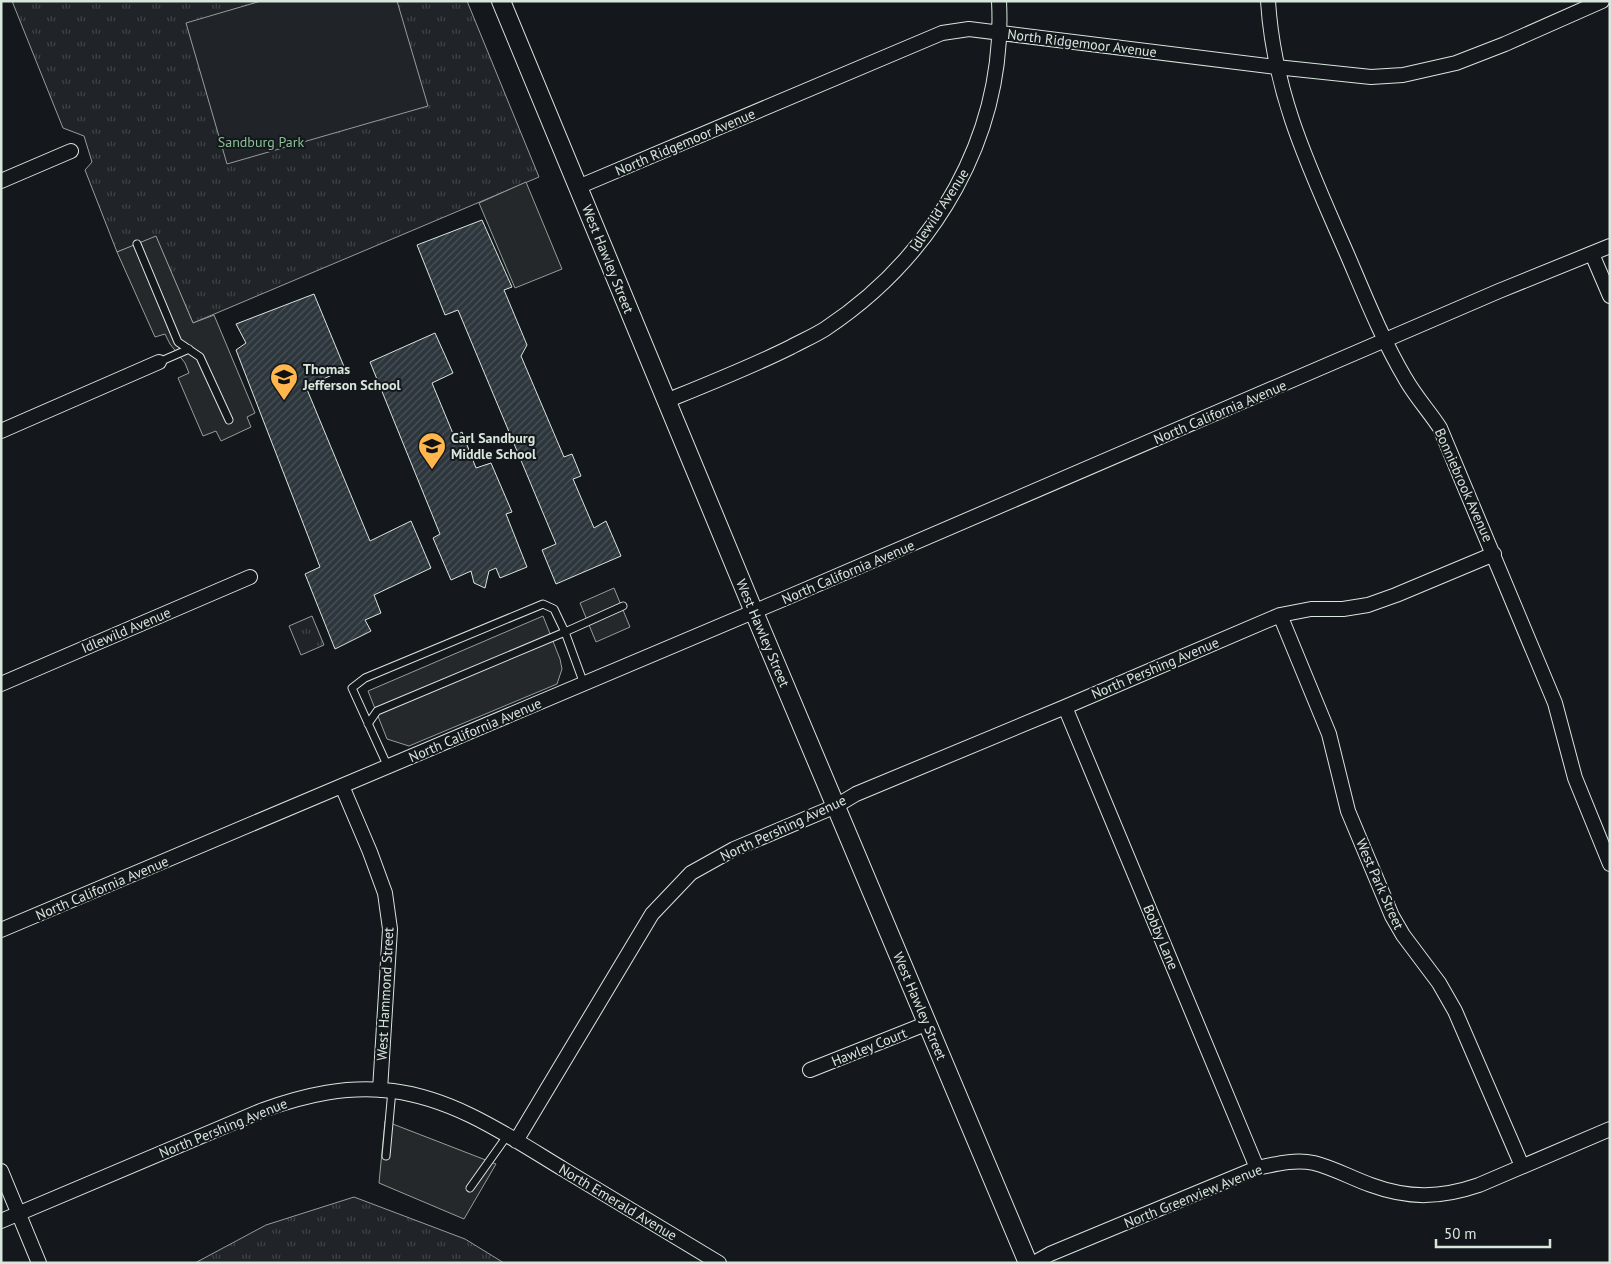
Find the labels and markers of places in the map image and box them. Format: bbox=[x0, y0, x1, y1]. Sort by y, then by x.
place label: Thomas Jefferson School bbox=[302, 360, 401, 394]
school or university icon: Thomas Jefferson School bbox=[269, 362, 299, 401]
place label: Carl Sandburg Middle School bbox=[451, 429, 537, 463]
school or university icon: Carl Sandburg Middle School bbox=[417, 431, 447, 470]

